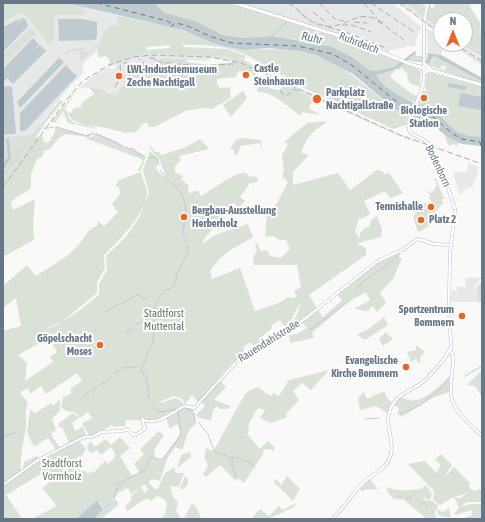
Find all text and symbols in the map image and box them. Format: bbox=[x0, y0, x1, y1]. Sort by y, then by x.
north arrow bbox=[433, 12, 473, 52]
text: N bbox=[450, 15, 456, 27]
water label: Ruhr bbox=[300, 29, 324, 47]
street label: Ruhrdeich bbox=[337, 29, 381, 57]
place label: Castle Steinhausen bbox=[254, 62, 305, 88]
place label: LWL-Industriemuseum Zeche Nachtigall bbox=[127, 63, 217, 89]
marker: Castle Steinhausen bbox=[241, 70, 251, 80]
marker: LWL-Industriemuseum Zeche Nachtigall bbox=[114, 71, 124, 81]
place label: Parkplatz Nachtigallstraße bbox=[326, 86, 394, 112]
marker: Parkplatz Nachtigallstraße bbox=[311, 93, 323, 105]
marker: Biologische Station bbox=[419, 93, 429, 103]
place label: Biologische Station bbox=[401, 104, 447, 130]
street label: Bodenborn bbox=[423, 143, 453, 189]
place label: Tennishalle bbox=[376, 200, 423, 214]
marker: Tennishalle bbox=[426, 202, 436, 212]
place label: Bergbau-Ausstellung Herberholz bbox=[192, 204, 276, 230]
marker: Bergbau-Ausstellung Herberholz bbox=[179, 212, 189, 222]
place label: Platz 2 bbox=[429, 213, 456, 227]
marker: Platz 2 bbox=[416, 215, 426, 225]
place label: Sportzentrum Bommern bbox=[399, 303, 454, 329]
park label: Stadtforst Muttental bbox=[144, 307, 184, 333]
marker: Sportzentrum Bommern bbox=[457, 311, 467, 321]
street label: Rauendahlstraße bbox=[236, 317, 302, 365]
place label: Göpelschacht Moses bbox=[37, 332, 92, 358]
marker: Göpelschacht Moses bbox=[95, 340, 105, 350]
place label: Evangelische Kirche Bommern bbox=[331, 354, 398, 380]
marker: Evangelische Kirche Bommern bbox=[401, 362, 411, 372]
park label: Stadtforst Vormholz bbox=[42, 457, 82, 483]

